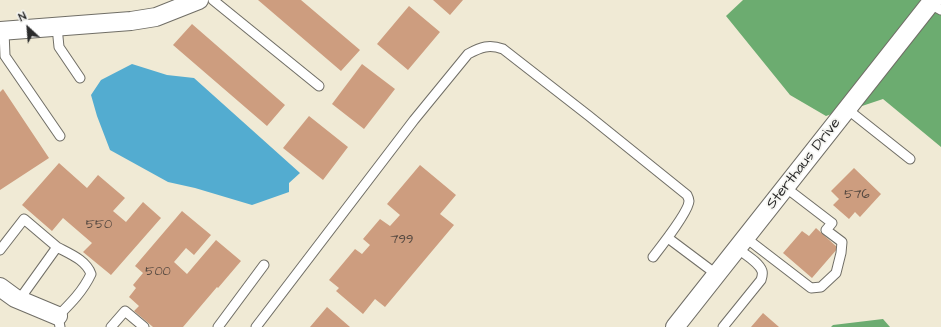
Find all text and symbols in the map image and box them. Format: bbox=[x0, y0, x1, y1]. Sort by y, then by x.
north arrow bbox=[8, 8, 48, 48]
text: N bbox=[16, 9, 29, 25]
street label: Sterthaus Drive bbox=[763, 115, 845, 213]
house number: 576 bbox=[844, 187, 870, 203]
house number: 550 bbox=[86, 217, 112, 233]
house number: 799 bbox=[391, 232, 413, 248]
house number: 500 bbox=[145, 264, 171, 280]

